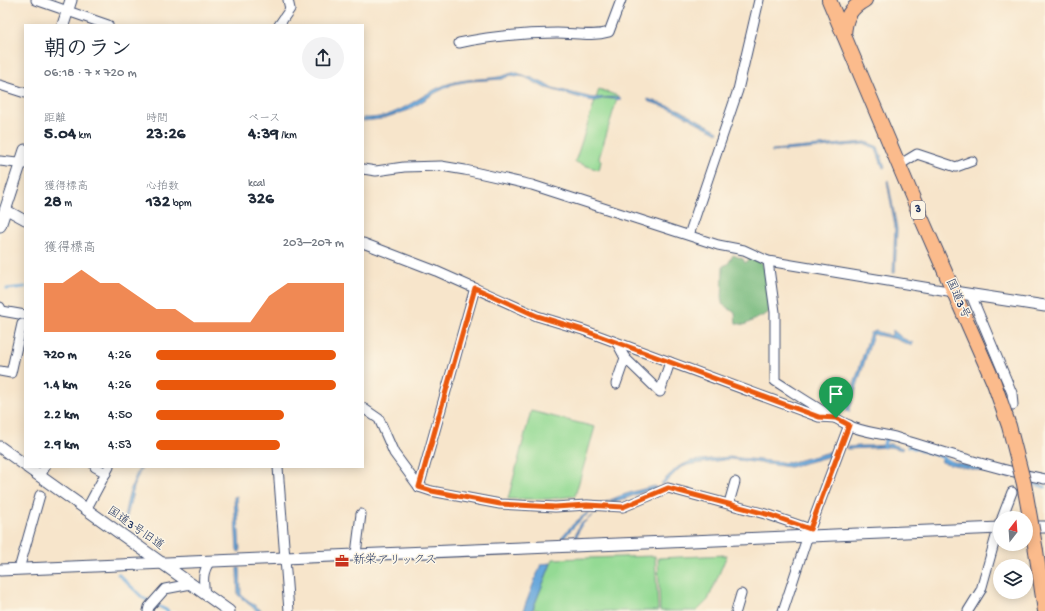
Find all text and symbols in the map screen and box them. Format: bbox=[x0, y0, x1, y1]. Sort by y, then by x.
button: share bbox=[302, 37, 344, 79]
text: 朝のラン bbox=[44, 38, 132, 64]
text: 06:18 · 7 × 720 m bbox=[44, 66, 137, 81]
text: 距離 bbox=[44, 113, 66, 125]
text: 時間 bbox=[146, 113, 168, 125]
text: ペース bbox=[248, 113, 280, 125]
text: 5.04 bbox=[44, 125, 76, 145]
text: 23:26 bbox=[146, 125, 185, 145]
text: 4:39 bbox=[248, 125, 279, 145]
text: km bbox=[76, 130, 91, 142]
text: /km bbox=[279, 130, 297, 142]
text: kcal bbox=[248, 178, 265, 190]
text: 獲得標高 bbox=[44, 181, 88, 193]
text: 心拍数 bbox=[146, 181, 179, 193]
text: 326 bbox=[248, 190, 274, 210]
text: 28 bbox=[44, 193, 62, 213]
text: 132 bbox=[146, 193, 170, 213]
text: m bbox=[62, 198, 72, 210]
text: bpm bbox=[170, 198, 192, 210]
road number: 3 bbox=[911, 201, 925, 219]
text: 203–207 m bbox=[283, 236, 344, 251]
text: 獲得標高 bbox=[44, 241, 96, 256]
street label: 国道3号 bbox=[942, 276, 973, 321]
text: 720 m bbox=[44, 348, 77, 363]
text: 4:26 bbox=[108, 348, 131, 363]
pin bbox=[819, 377, 853, 418]
text: 1.4 km bbox=[44, 378, 78, 393]
text: 4:26 bbox=[108, 378, 131, 393]
icon: arrive bbox=[825, 383, 847, 405]
text: 2.2 km bbox=[44, 408, 79, 423]
text: 4:50 bbox=[108, 408, 132, 423]
text: 2.9 km bbox=[44, 438, 79, 453]
text: 4:53 bbox=[108, 438, 132, 453]
street label: 国道3号旧道 bbox=[104, 503, 167, 554]
north arrow bbox=[993, 511, 1033, 551]
map controls bbox=[993, 511, 1033, 599]
office icon: 新栄アリックス bbox=[334, 553, 350, 569]
place label: 新栄アリックス bbox=[353, 553, 437, 568]
button: layers bbox=[993, 559, 1033, 599]

